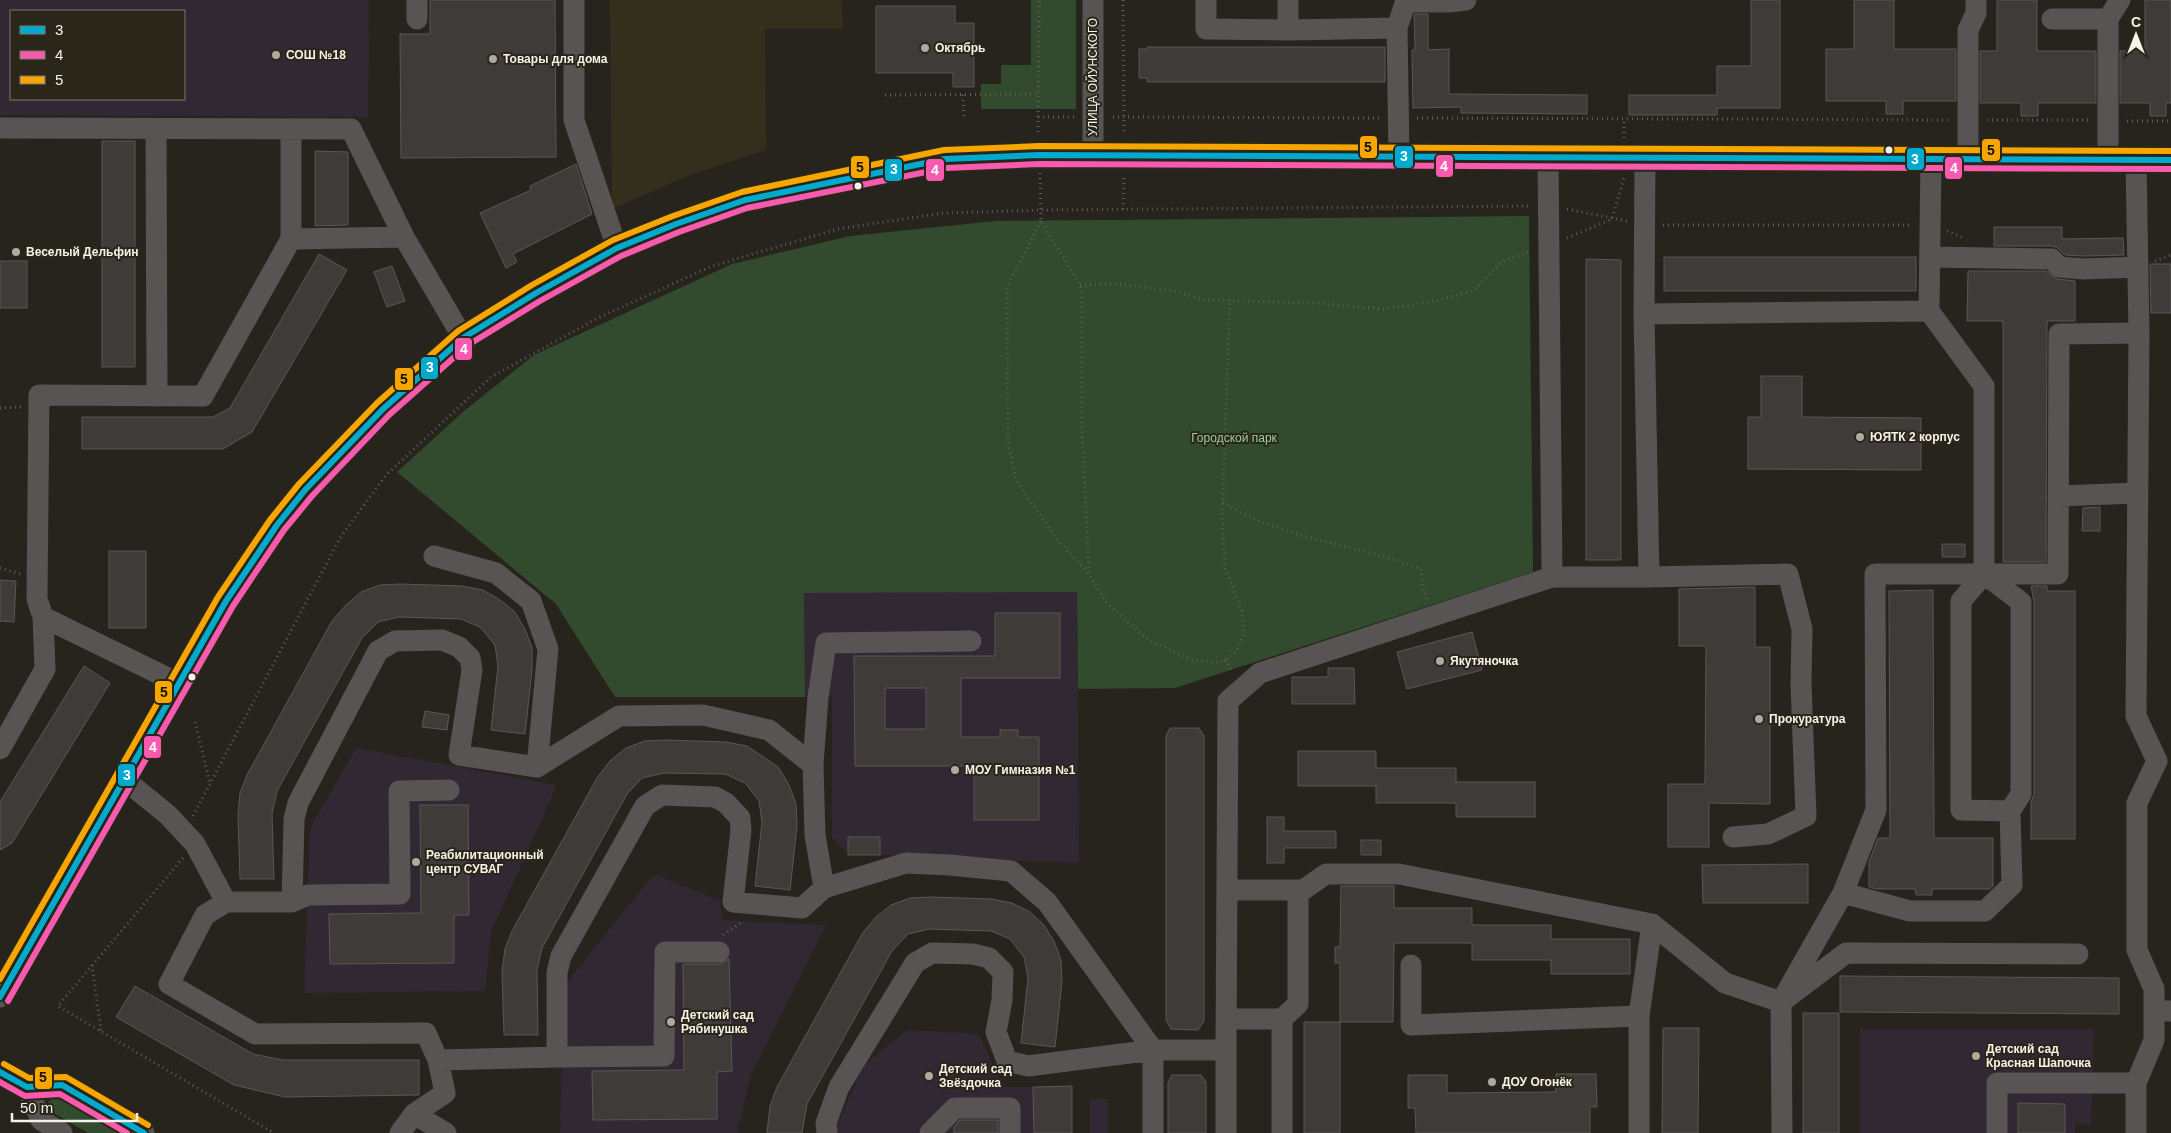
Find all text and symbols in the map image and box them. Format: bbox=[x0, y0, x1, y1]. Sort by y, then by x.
legend bbox=[10, 10, 185, 100]
north arrow bbox=[2111, 10, 2161, 60]
text: С bbox=[2131, 14, 2141, 30]
street label: УЛИЦА ОЙУНСКОГО bbox=[1085, 18, 1100, 136]
text: 3 bbox=[55, 21, 63, 38]
place label: Октябрь bbox=[935, 41, 985, 55]
marker: Октябрь bbox=[919, 42, 931, 54]
text: 4 bbox=[55, 46, 63, 63]
place label: СОШ №18 bbox=[286, 48, 346, 62]
marker: СОШ №18 bbox=[270, 49, 282, 61]
place label: Товары для дома bbox=[503, 52, 608, 66]
marker: Товары для дома bbox=[487, 53, 499, 65]
text: 5 bbox=[55, 71, 63, 88]
line badge: 5 bbox=[1359, 135, 1378, 159]
line badge: 5 bbox=[1981, 138, 2001, 162]
text: 5 bbox=[1364, 139, 1372, 155]
text: 5 bbox=[1987, 142, 1995, 158]
line badge: 3 bbox=[1394, 145, 1414, 169]
unlabelled marker bbox=[1884, 145, 1894, 155]
line badge: 3 bbox=[1906, 147, 1925, 171]
text: 3 bbox=[1400, 148, 1408, 164]
text: 3 bbox=[1911, 151, 1919, 167]
line badge: 4 bbox=[1435, 154, 1454, 178]
line badge: 5 bbox=[850, 155, 870, 179]
line badge: 4 bbox=[1944, 156, 1963, 180]
line badge: 3 bbox=[884, 158, 903, 182]
line badge: 4 bbox=[925, 158, 945, 182]
text: 4 bbox=[1440, 158, 1448, 174]
text: 5 bbox=[856, 159, 864, 175]
text: 4 bbox=[1950, 160, 1958, 176]
text: 3 bbox=[890, 161, 898, 177]
text: 4 bbox=[931, 162, 939, 178]
unlabelled marker bbox=[853, 181, 863, 191]
place label: Веселый Дельфин bbox=[26, 245, 139, 259]
marker: Веселый Дельфин bbox=[10, 246, 22, 258]
line badge: 4 bbox=[454, 337, 473, 361]
text: 4 bbox=[460, 341, 468, 357]
line badge: 3 bbox=[420, 356, 439, 380]
text: 3 bbox=[426, 359, 434, 375]
line badge: 5 bbox=[394, 367, 414, 391]
text: 5 bbox=[400, 371, 408, 387]
place label: ЮЯТК 2 корпус bbox=[1870, 430, 1960, 444]
park label: Городской парк bbox=[1191, 431, 1278, 445]
marker: ЮЯТК 2 корпус bbox=[1854, 431, 1866, 443]
place label: Якутяночка bbox=[1450, 654, 1519, 668]
marker: Якутяночка bbox=[1434, 655, 1446, 667]
unlabelled marker bbox=[187, 672, 197, 682]
line badge: 5 bbox=[154, 680, 173, 704]
text: 5 bbox=[160, 684, 168, 700]
place label: Прокуратура bbox=[1769, 712, 1846, 726]
marker: Прокуратура bbox=[1753, 713, 1765, 725]
line badge: 4 bbox=[143, 735, 162, 759]
text: 4 bbox=[149, 739, 157, 755]
line badge: 3 bbox=[117, 763, 136, 787]
place label: МОУ Гимназия №1 bbox=[965, 763, 1076, 777]
marker: МОУ Гимназия №1 bbox=[949, 764, 961, 776]
text: 3 bbox=[123, 767, 131, 783]
place label: Реабилитационный центр СУВАГ bbox=[426, 848, 544, 876]
marker: Реабилитационный центр СУВАГ bbox=[410, 856, 422, 868]
place label: Детский сад Рябинушка bbox=[681, 1008, 754, 1036]
marker: Детский сад Рябинушка bbox=[665, 1016, 677, 1028]
place label: Детский сад Красная Шапочка bbox=[1986, 1042, 2091, 1070]
marker: Детский сад Красная Шапочка bbox=[1970, 1050, 1982, 1062]
place label: Детский сад Звёздочка bbox=[939, 1062, 1012, 1090]
line badge: 5 bbox=[34, 1066, 53, 1090]
text: 5 bbox=[39, 1069, 47, 1085]
marker: Детский сад Звёздочка bbox=[923, 1070, 935, 1082]
place label: ДОУ Огонёк bbox=[1502, 1075, 1573, 1089]
marker: ДОУ Огонёк bbox=[1486, 1076, 1498, 1088]
scale bar bbox=[12, 1090, 138, 1122]
text: 50 m bbox=[20, 1099, 53, 1116]

